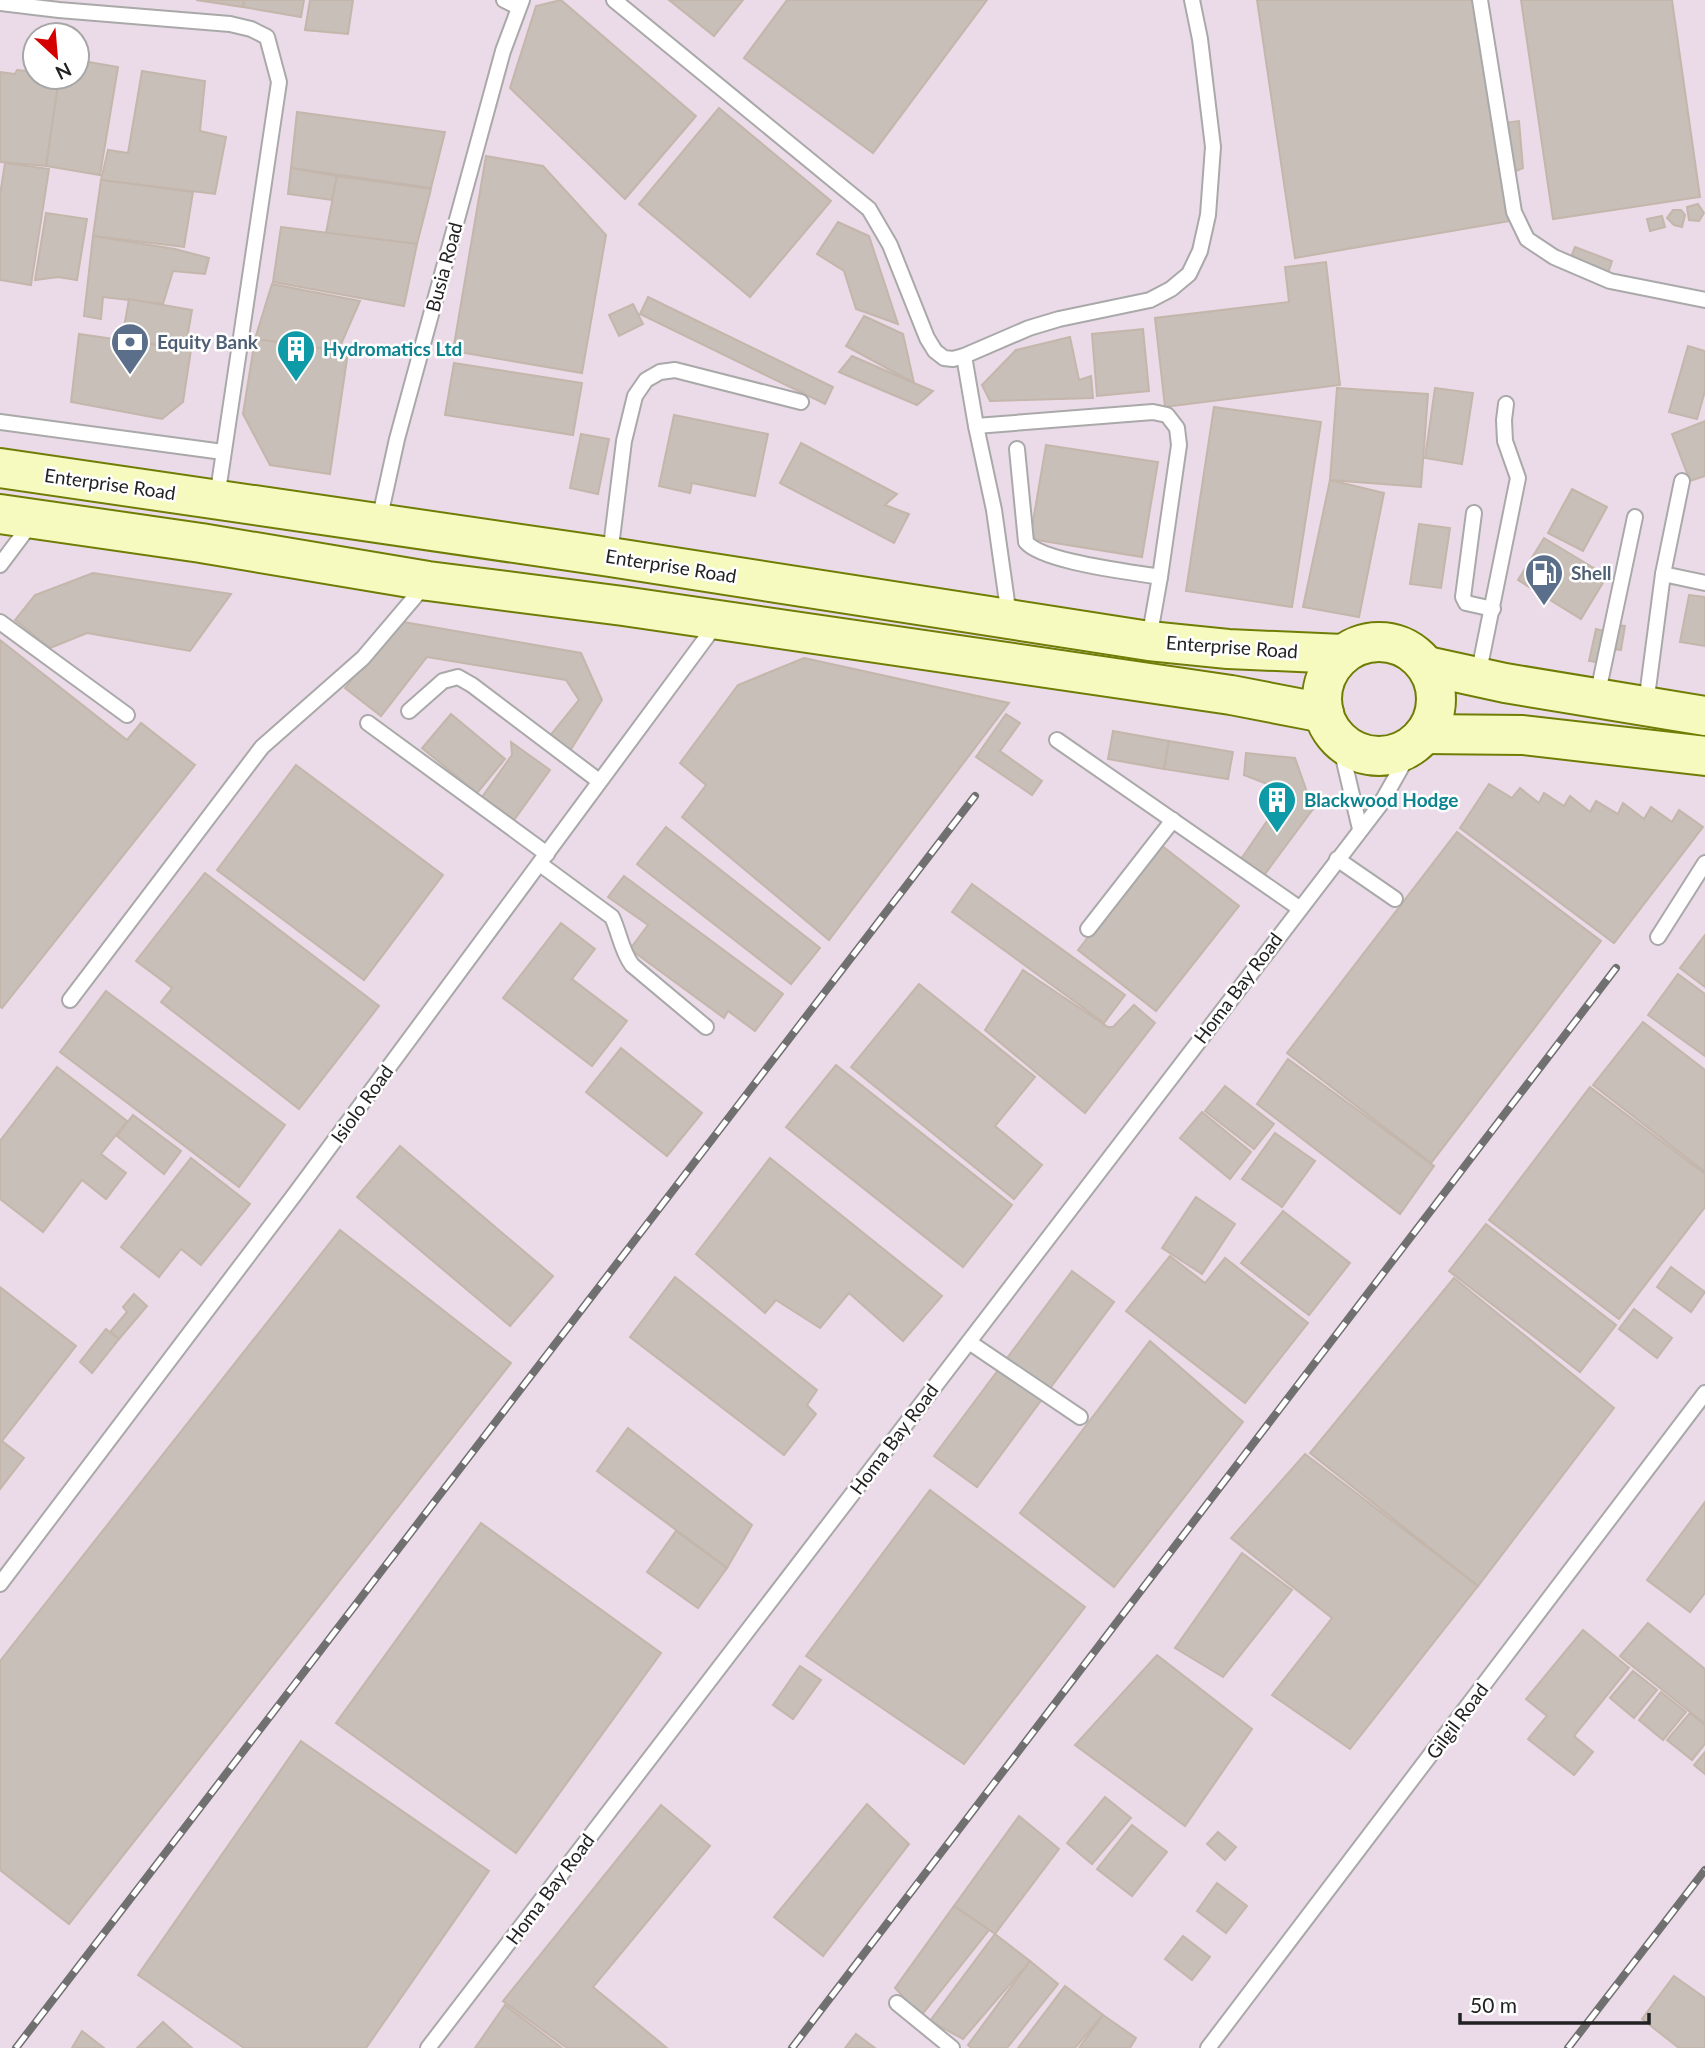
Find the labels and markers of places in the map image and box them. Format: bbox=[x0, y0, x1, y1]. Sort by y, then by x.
bank icon: Equity Bank bbox=[109, 321, 151, 376]
building icon: Hydromatics Ltd bbox=[275, 328, 317, 383]
place label: Equity Bank bbox=[157, 330, 259, 353]
place label: Hydromatics Ltd bbox=[323, 337, 462, 360]
fuel station icon: Shell bbox=[1523, 552, 1565, 607]
place label: Shell bbox=[1571, 561, 1612, 584]
building icon: Blackwood Hodge bbox=[1256, 779, 1298, 834]
place label: Blackwood Hodge bbox=[1304, 788, 1458, 811]

